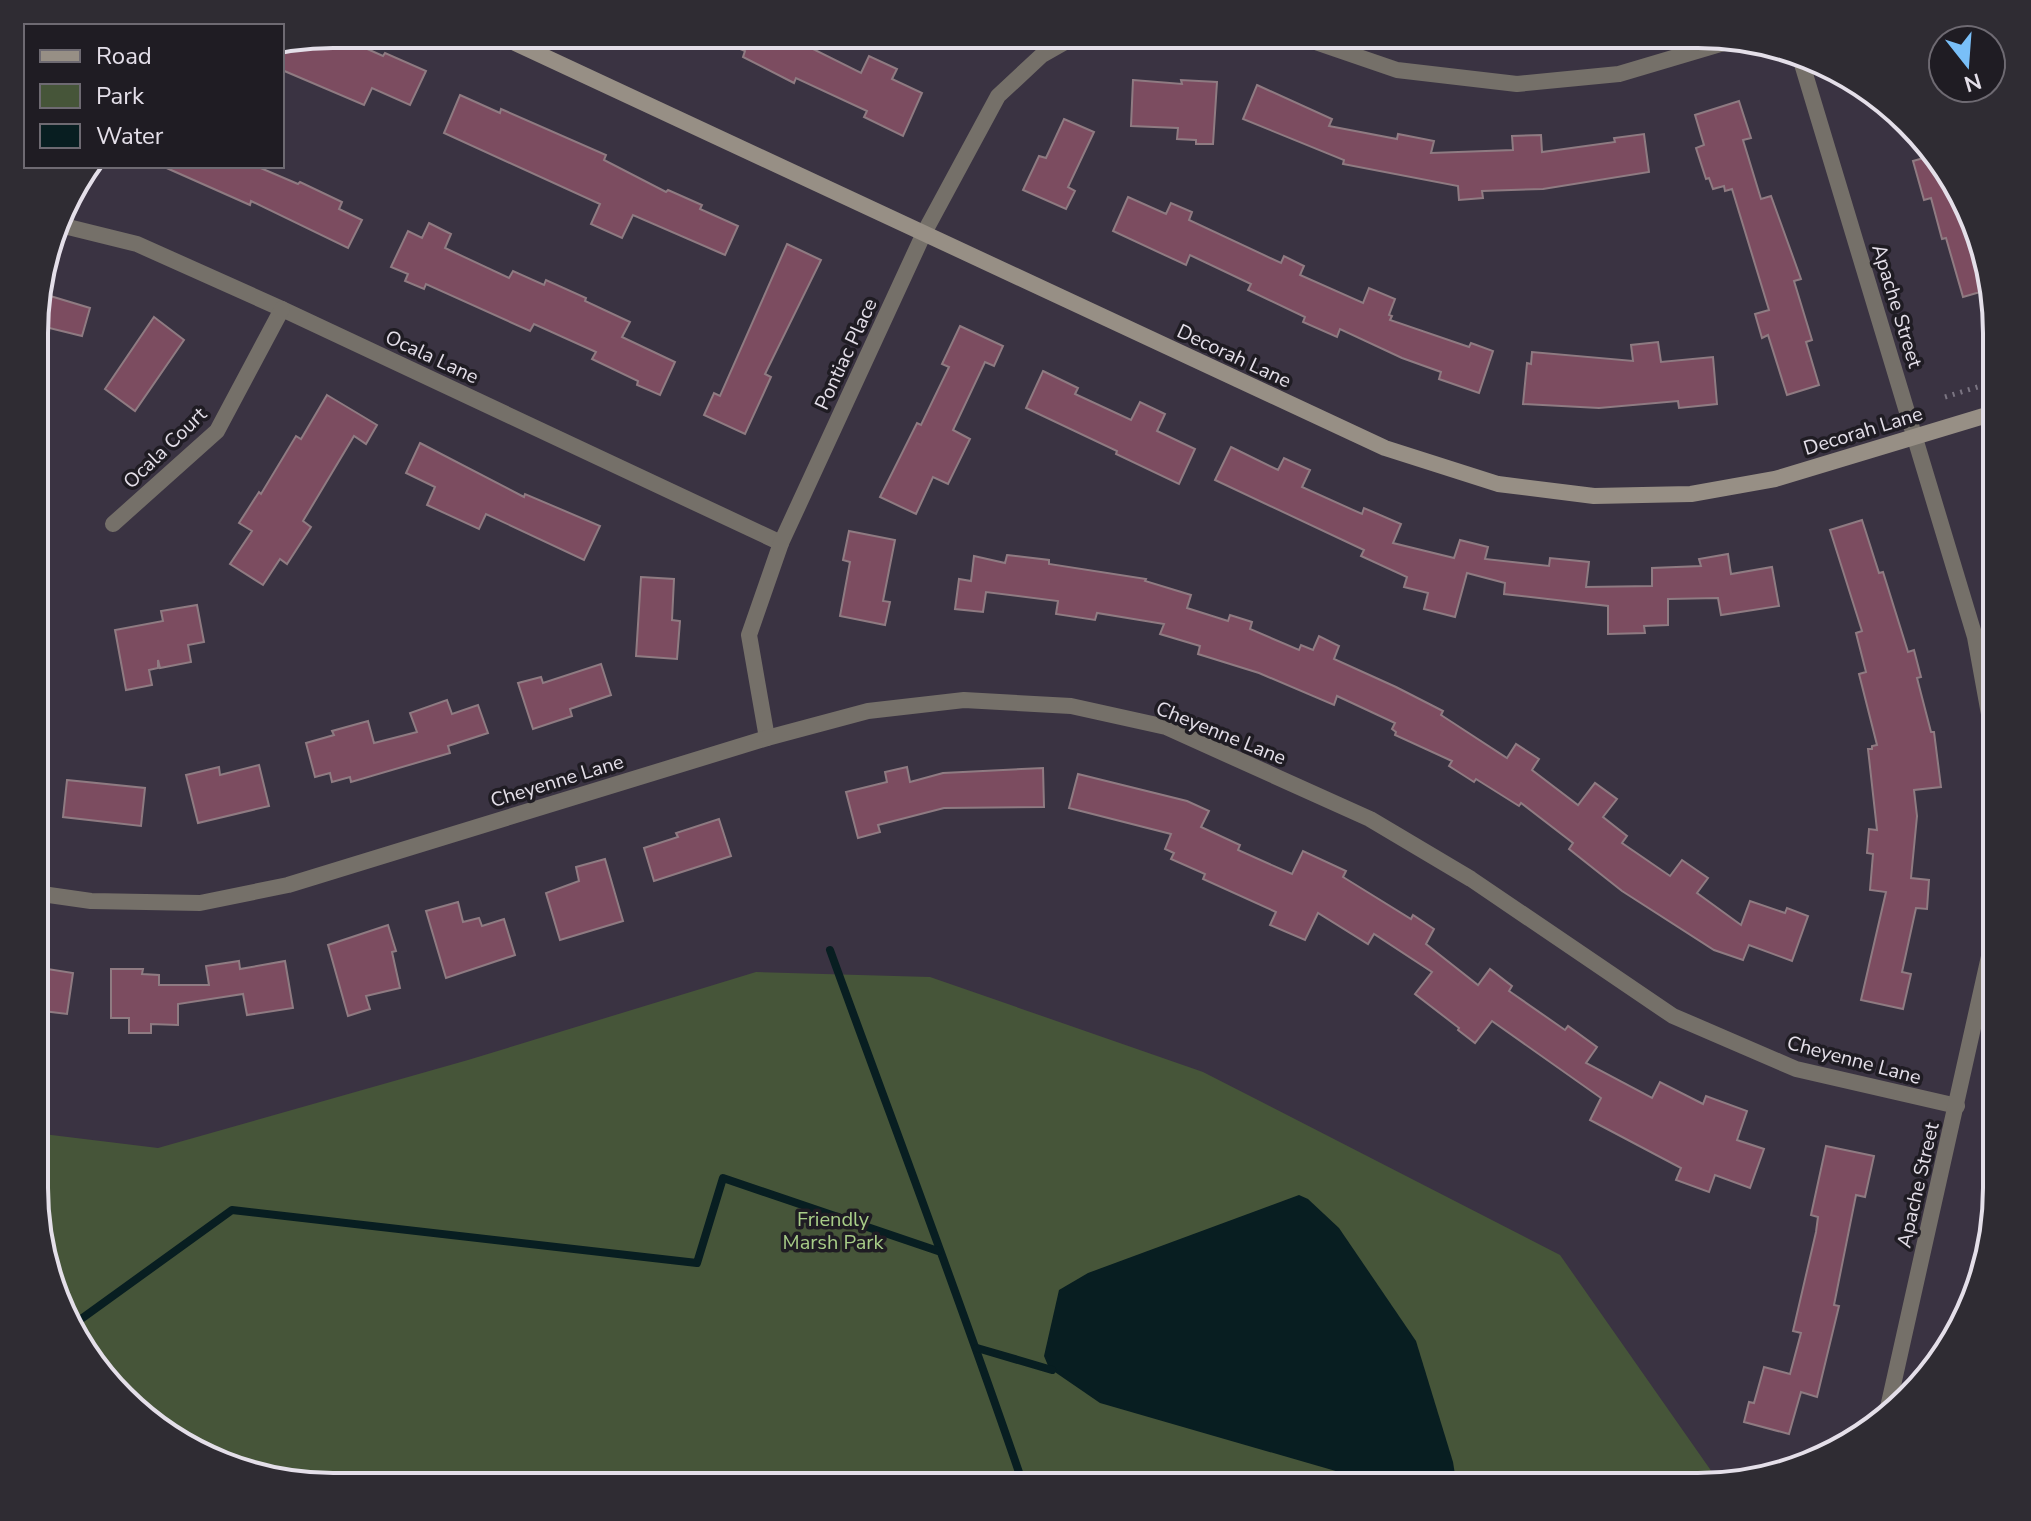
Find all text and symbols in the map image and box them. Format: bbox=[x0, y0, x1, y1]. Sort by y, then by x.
legend bbox=[24, 24, 284, 168]
north arrow bbox=[1927, 24, 2007, 104]
text: Road bbox=[96, 40, 152, 72]
text: N bbox=[1960, 65, 1985, 99]
text: Park bbox=[96, 80, 145, 112]
text: Water bbox=[96, 120, 164, 152]
street label: Apache Street bbox=[1865, 241, 1929, 372]
street label: Pontiac Place bbox=[808, 294, 884, 414]
street label: Decorah Lane bbox=[1172, 318, 1296, 394]
street label: Ocala Lane bbox=[381, 324, 483, 390]
street label: Decorah Lane bbox=[1800, 400, 1926, 462]
street label: Ocala Court bbox=[117, 401, 213, 495]
street label: Cheyenne Lane bbox=[1152, 695, 1290, 771]
street label: Cheyenne Lane bbox=[487, 748, 627, 814]
street label: Cheyenne Lane bbox=[1784, 1029, 1924, 1091]
street label: Apache Street bbox=[1890, 1119, 1946, 1250]
park label: Friendly Marsh Park bbox=[783, 1206, 884, 1256]

